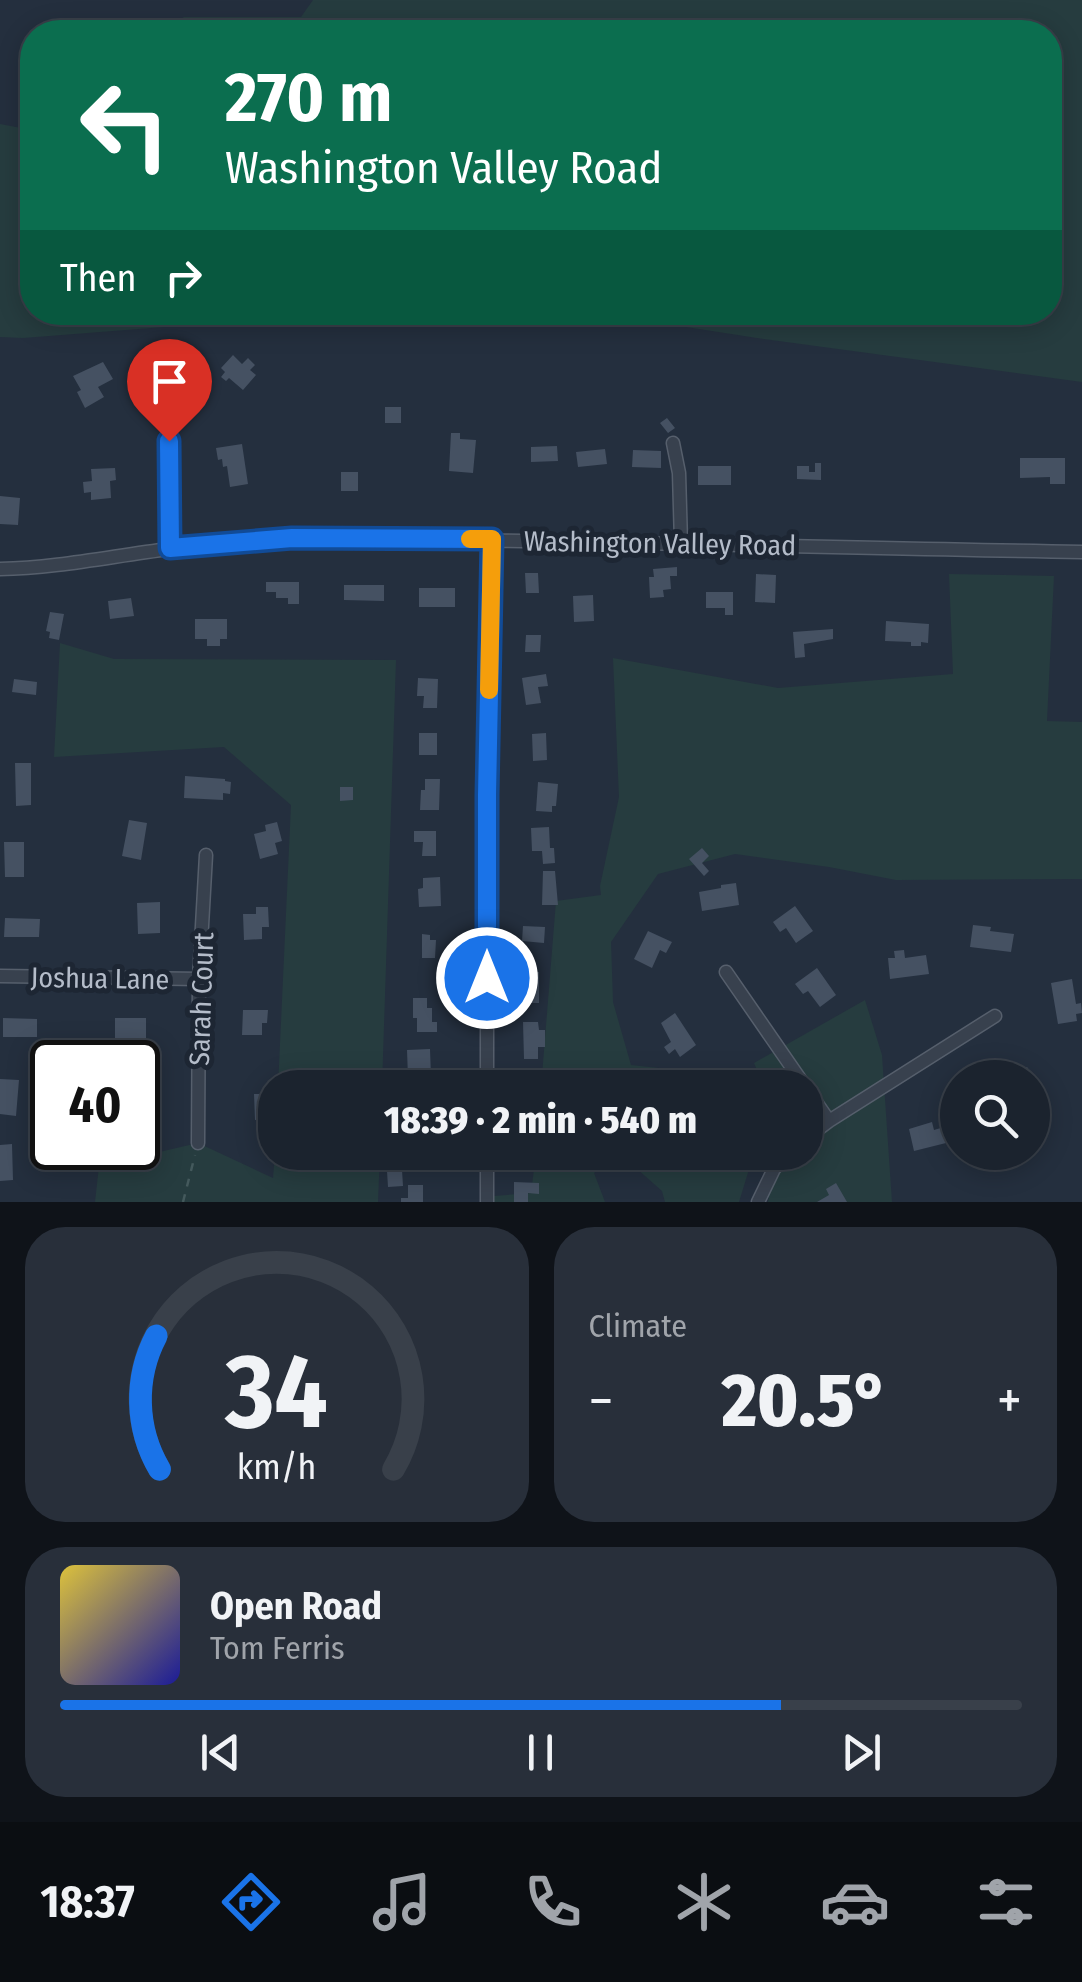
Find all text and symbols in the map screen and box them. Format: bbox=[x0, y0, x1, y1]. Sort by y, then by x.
text: 270 m bbox=[225, 56, 392, 140]
icon: left bbox=[60, 60, 190, 190]
text: Washington Valley Road bbox=[225, 141, 662, 195]
icon: right bbox=[156, 250, 211, 305]
text: Then bbox=[60, 255, 136, 301]
pin bbox=[127, 339, 212, 442]
icon: arrive bbox=[142, 354, 197, 409]
street label: Washington Valley Road bbox=[524, 525, 796, 562]
position arrow bbox=[435, 926, 539, 1030]
street label: Sarah Court bbox=[183, 931, 220, 1066]
street label: Joshua Lane bbox=[30, 961, 170, 996]
speed limit sign: 40 bbox=[30, 1040, 160, 1170]
map controls bbox=[940, 1060, 1050, 1170]
button: search bbox=[940, 1060, 1050, 1170]
text: 18:39 · 2 min · 540 m bbox=[384, 1097, 697, 1143]
text: Climate bbox=[589, 1307, 687, 1345]
text: 34 bbox=[225, 1330, 328, 1455]
text: 20.5° bbox=[722, 1356, 889, 1446]
text: − bbox=[589, 1368, 613, 1434]
text: + bbox=[997, 1368, 1022, 1434]
text: km/h bbox=[237, 1446, 317, 1488]
text: Open Road bbox=[210, 1583, 382, 1629]
text: Tom Ferris bbox=[210, 1629, 345, 1667]
icon: previous bbox=[193, 1725, 248, 1780]
icon: pause bbox=[513, 1725, 568, 1780]
icon: next bbox=[834, 1725, 889, 1780]
icon: directions bbox=[216, 1867, 286, 1937]
icon: music bbox=[367, 1867, 437, 1937]
icon: phone bbox=[518, 1867, 588, 1937]
icon: climate bbox=[669, 1867, 739, 1937]
icon: car bbox=[820, 1867, 890, 1937]
icon: filters bbox=[971, 1867, 1041, 1937]
text: 18:37 bbox=[41, 1875, 135, 1929]

